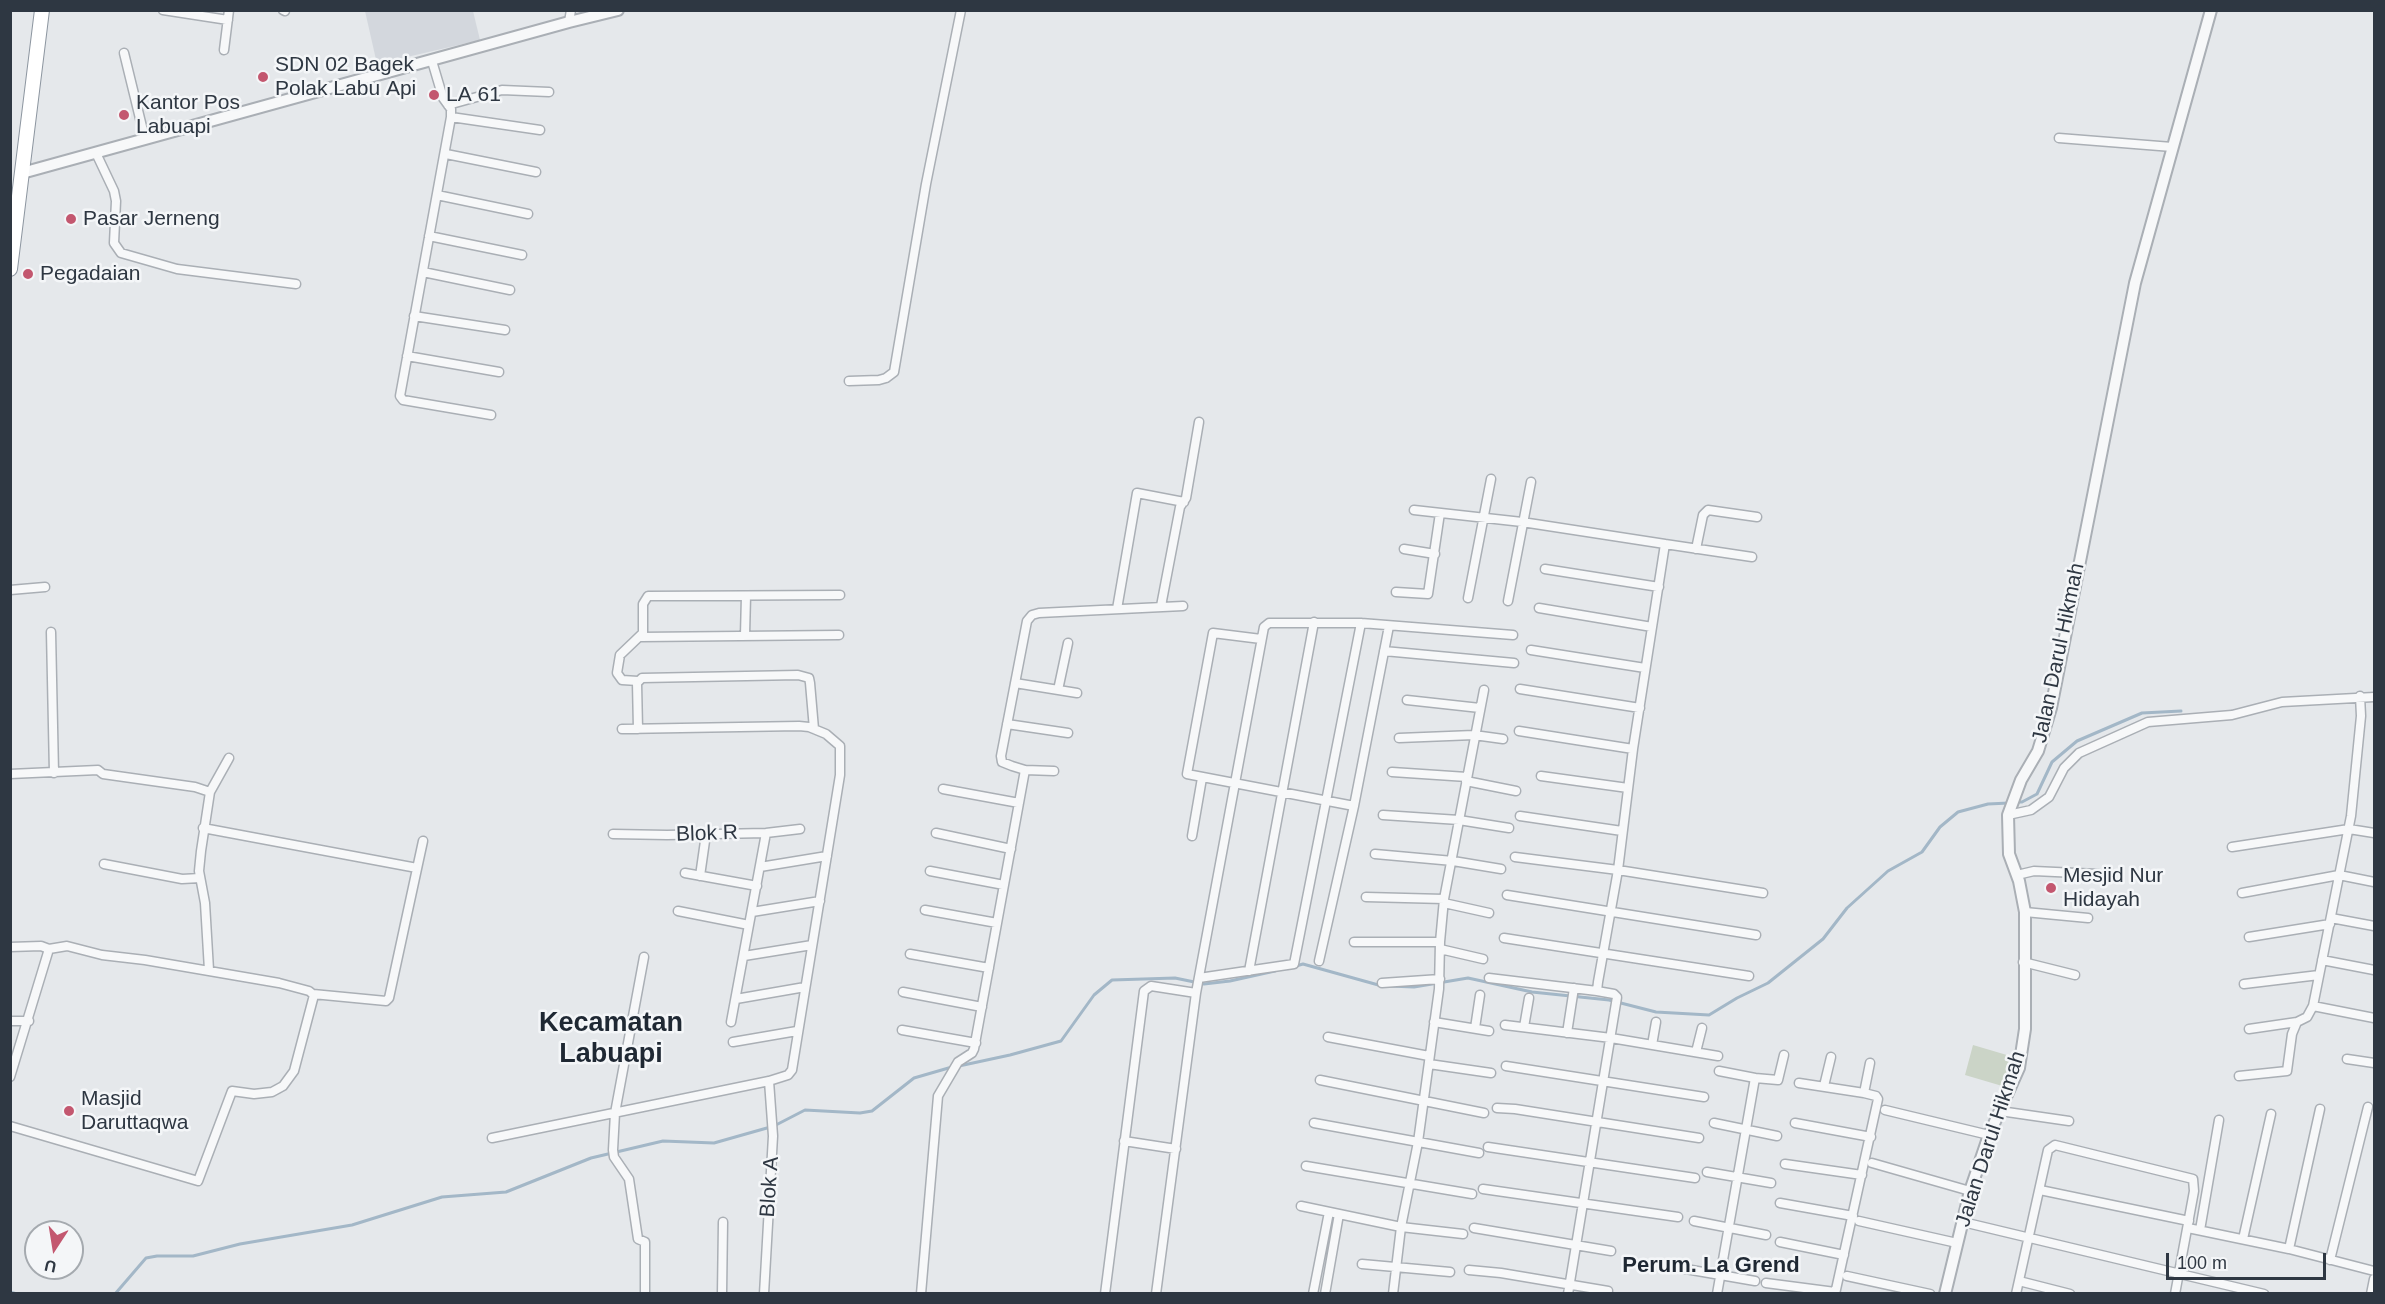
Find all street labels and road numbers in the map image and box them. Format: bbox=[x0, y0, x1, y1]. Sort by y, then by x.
street label: Jalan Darul Hikmah bbox=[2028, 561, 2090, 745]
street label: Blok R bbox=[676, 820, 738, 848]
street label: Jalan Darul Hikmah bbox=[1951, 1048, 2031, 1230]
street label: Blok A bbox=[755, 1156, 785, 1218]

